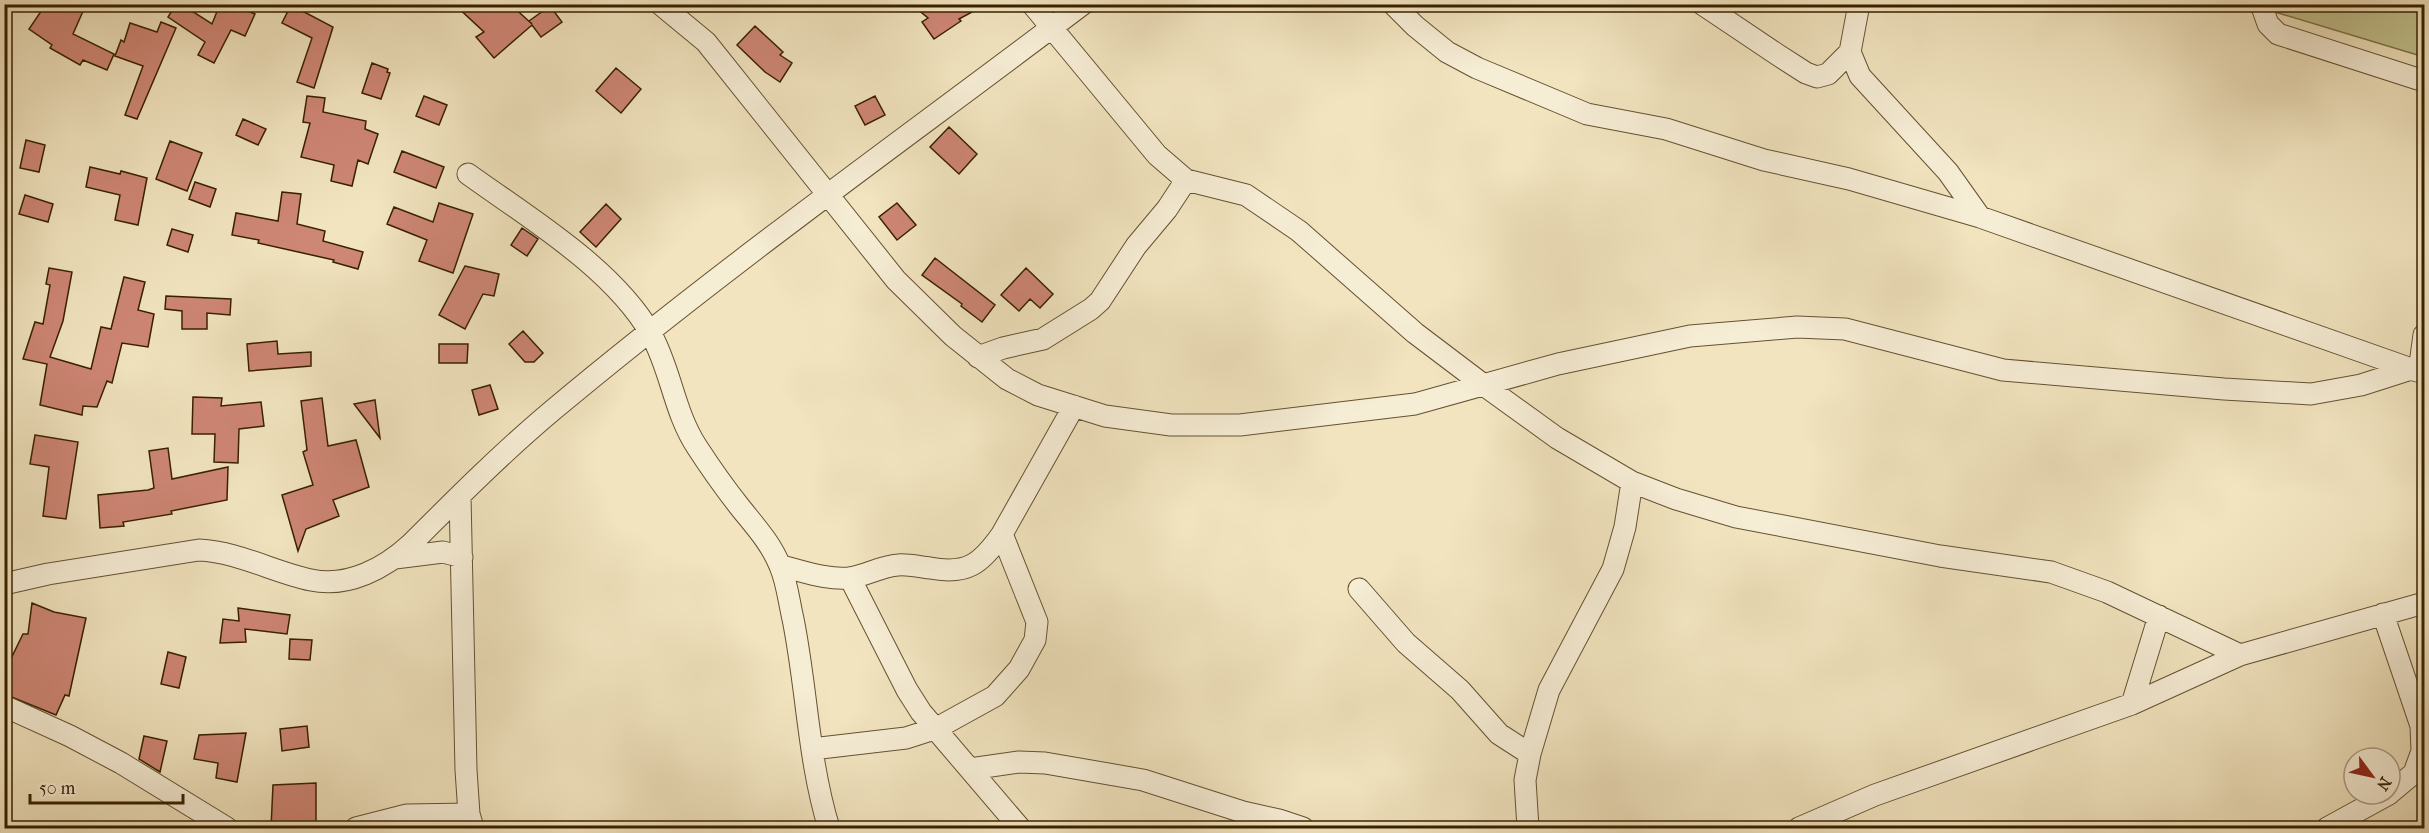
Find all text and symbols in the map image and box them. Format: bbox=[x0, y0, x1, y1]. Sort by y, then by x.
north arrow bbox=[2342, 746, 2402, 806]
scale bar bbox=[30, 767, 183, 805]
text: N bbox=[2372, 774, 2395, 795]
text: 50 m bbox=[39, 778, 76, 799]

